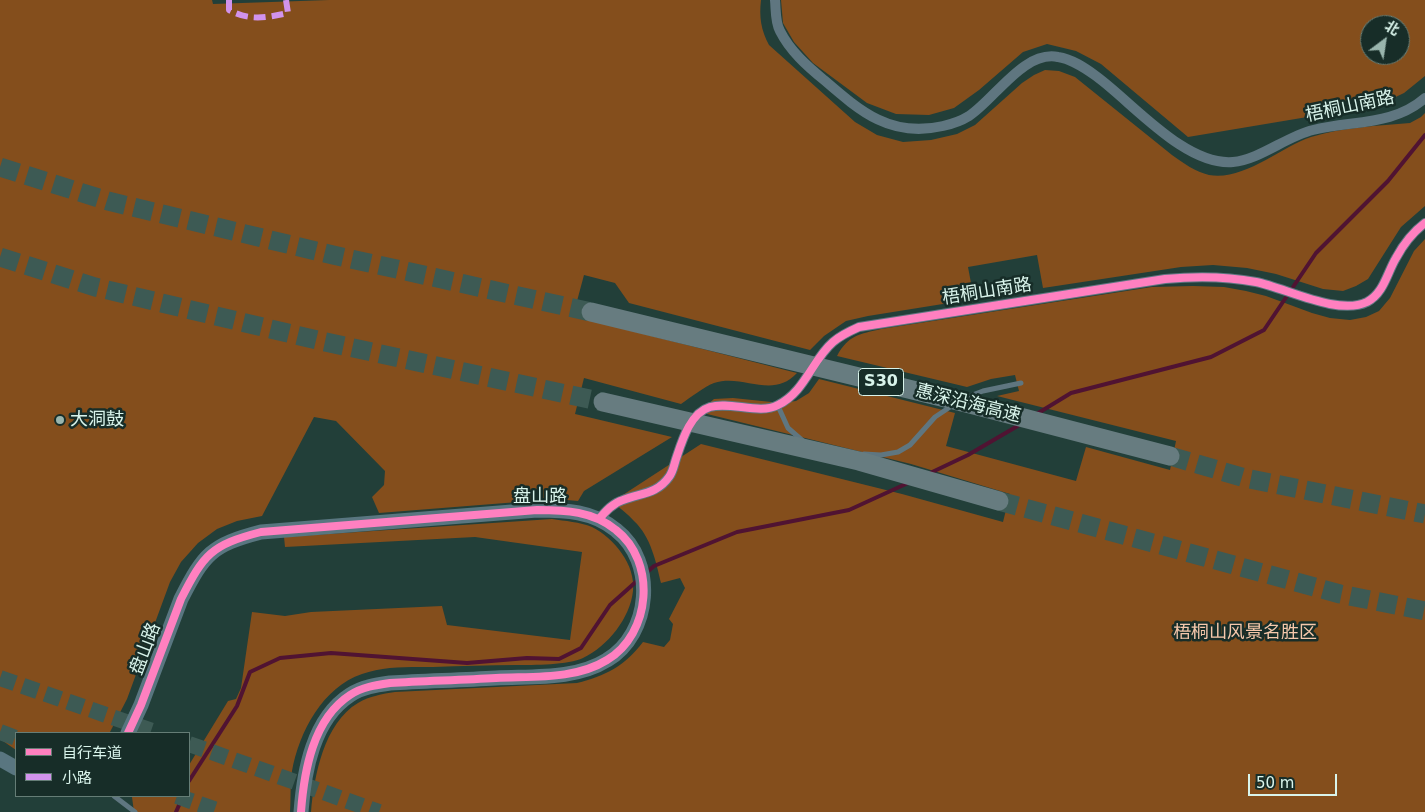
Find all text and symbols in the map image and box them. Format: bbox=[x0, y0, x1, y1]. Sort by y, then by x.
north arrow bbox=[1360, 15, 1410, 65]
text: 北 bbox=[1382, 18, 1402, 38]
street label: 梧桐山南路 bbox=[1304, 87, 1396, 127]
street label: 梧桐山南路 bbox=[941, 274, 1033, 310]
road number: S30 bbox=[858, 368, 904, 396]
street label: 惠深沿海高速 bbox=[913, 380, 1023, 428]
place label: 大洞鼓 bbox=[70, 409, 124, 431]
marker: 大洞鼓 bbox=[54, 414, 66, 426]
street label: 盘山路 bbox=[513, 486, 567, 508]
street label: 盘山路 bbox=[126, 620, 166, 678]
park label: 梧桐山风景名胜区 bbox=[1173, 622, 1317, 644]
legend bbox=[15, 732, 190, 797]
text: 自行车道 bbox=[62, 744, 122, 762]
scale bar bbox=[1250, 764, 1339, 796]
text: 小路 bbox=[62, 769, 92, 787]
text: 50 m bbox=[1256, 774, 1294, 792]

